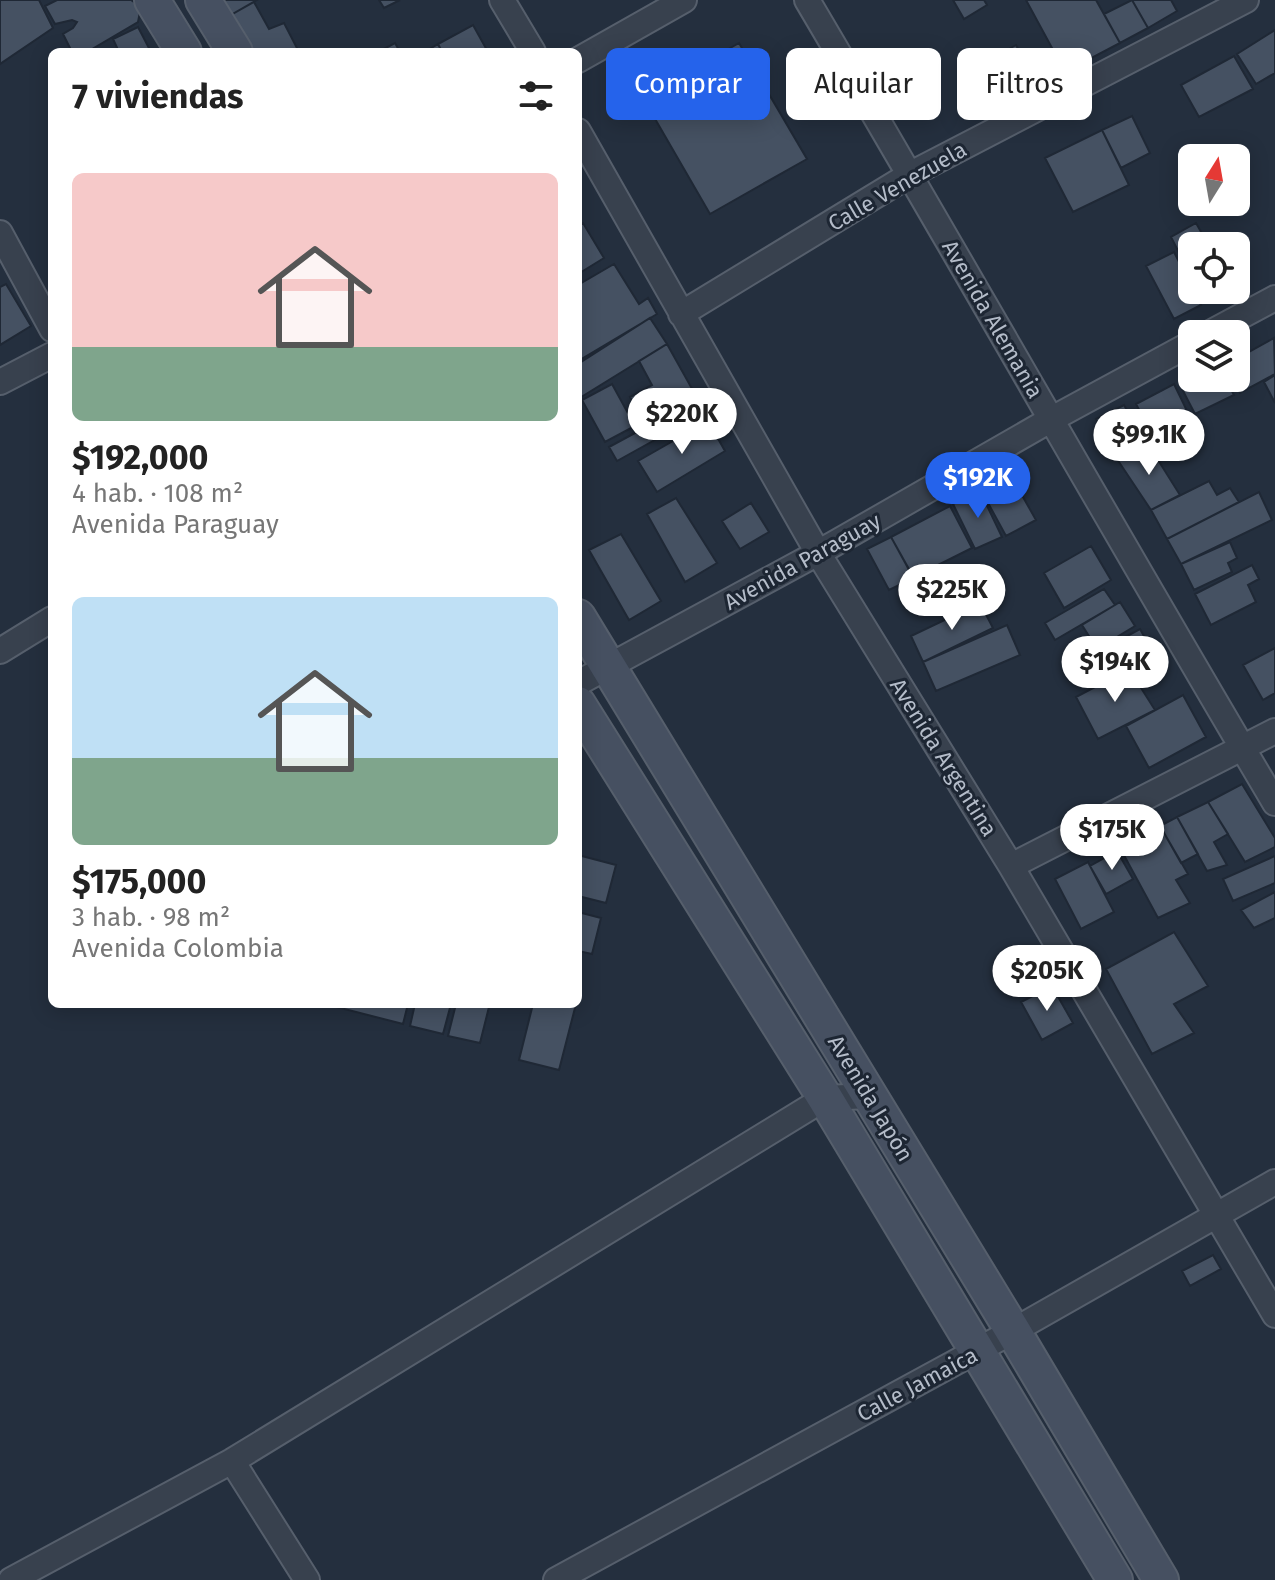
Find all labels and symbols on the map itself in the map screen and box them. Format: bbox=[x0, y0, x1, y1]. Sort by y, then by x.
street label: Calle Venezuela bbox=[823, 136, 971, 237]
north arrow bbox=[1178, 144, 1250, 216]
street label: Avenida Alemania bbox=[936, 235, 1049, 403]
pin: $220K bbox=[626, 388, 738, 456]
pin: $99.1K bbox=[1084, 409, 1214, 477]
pin: $192K bbox=[922, 452, 1034, 520]
street label: Avenida Paraguay bbox=[719, 507, 885, 616]
pin: $225K bbox=[896, 564, 1008, 632]
pin: $194K bbox=[1059, 636, 1171, 704]
street label: Avenida Argentina bbox=[884, 673, 1003, 841]
pin: $175K bbox=[1056, 804, 1168, 872]
pin: $205K bbox=[991, 945, 1103, 1013]
street label: Avenida Japón bbox=[822, 1030, 919, 1166]
street label: Calle Jamaica bbox=[852, 1341, 982, 1427]

